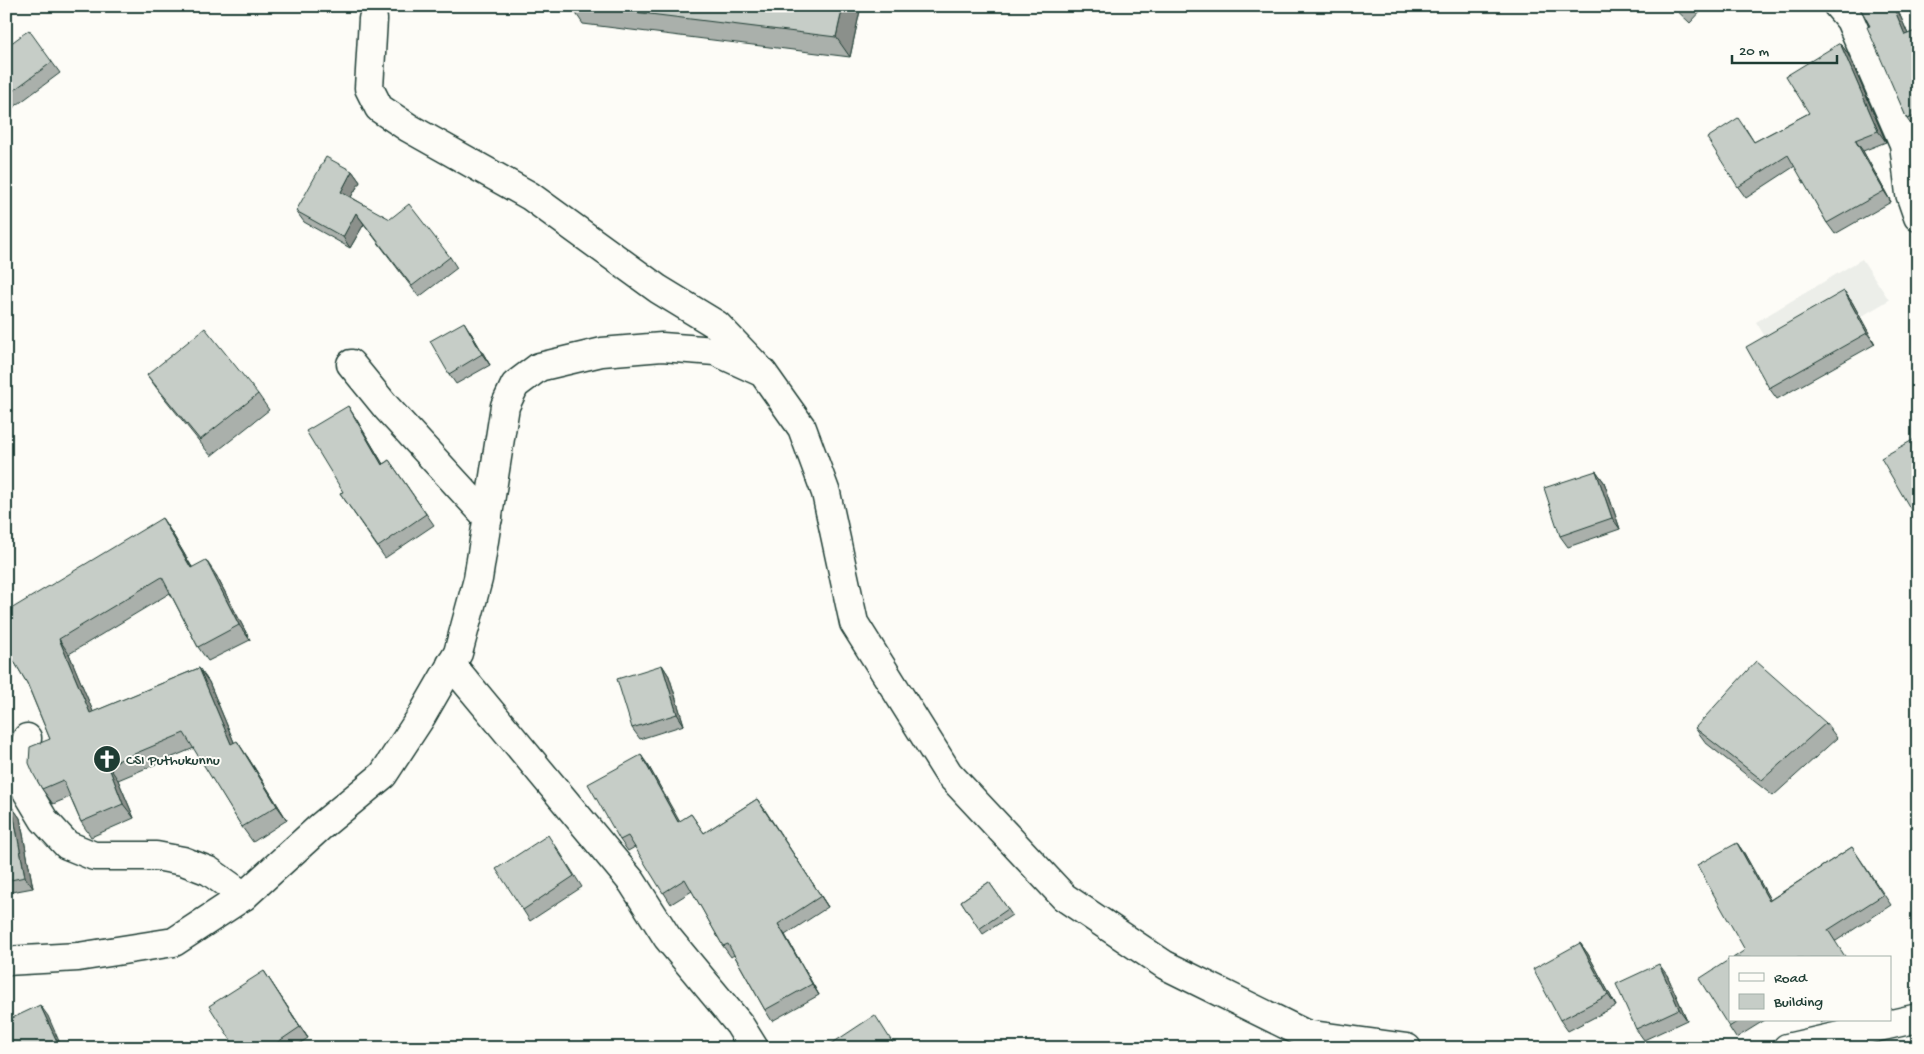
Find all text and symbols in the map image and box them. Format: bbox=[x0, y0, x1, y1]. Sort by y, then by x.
scale bar bbox=[1732, 32, 1836, 64]
text: 20 m bbox=[1739, 43, 1769, 61]
church icon: CSI Puthukunnu bbox=[92, 744, 122, 774]
place label: CSI Puthukunnu bbox=[126, 752, 220, 770]
legend bbox=[1729, 956, 1892, 1022]
text: Road bbox=[1774, 970, 1808, 988]
text: Building bbox=[1773, 994, 1823, 1012]

